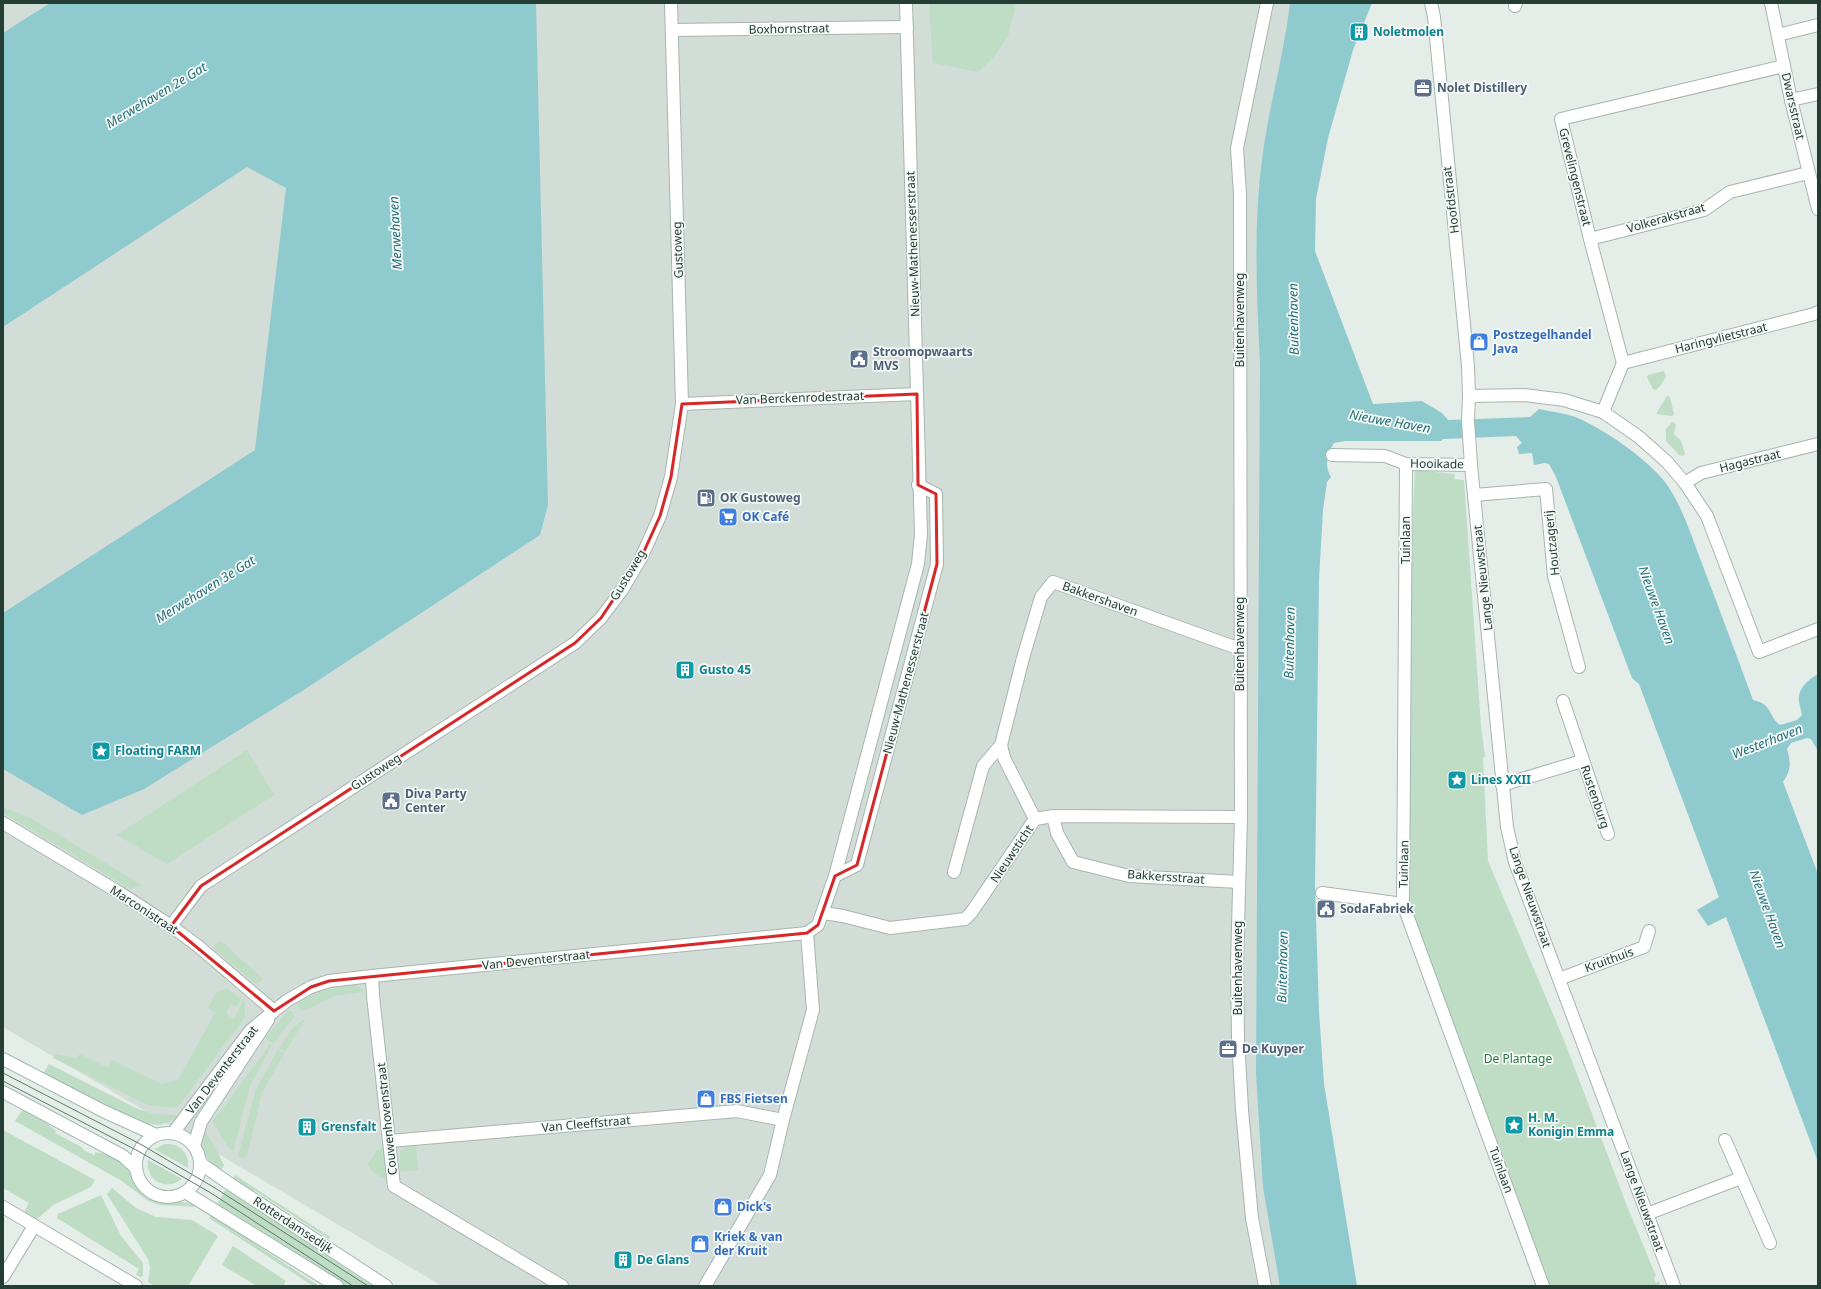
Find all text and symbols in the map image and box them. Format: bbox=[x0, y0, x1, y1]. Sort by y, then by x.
street label: Boxhornstraat bbox=[748, 19, 830, 38]
building icon: Noletmolen bbox=[1348, 21, 1370, 43]
place label: Noletmolen bbox=[1373, 23, 1444, 40]
water label: Merwehaven 2e Gat bbox=[102, 57, 210, 132]
street label: Dwarsstraat bbox=[1778, 71, 1810, 142]
office icon: Nolet Distillery bbox=[1412, 77, 1434, 99]
place label: Nolet Distillery bbox=[1437, 79, 1527, 96]
street label: Grevelingenstraat bbox=[1555, 126, 1596, 228]
street label: Hoofdstraat bbox=[1438, 165, 1463, 235]
street label: Nieuw-Mathenesserstraat bbox=[901, 170, 924, 317]
water label: Merwehaven bbox=[384, 196, 406, 270]
street label: Volkerakstraat bbox=[1625, 198, 1708, 237]
street label: Gustoweg bbox=[668, 221, 687, 279]
street label: Buitenhavenweg bbox=[1231, 273, 1248, 367]
water label: Buitenhaven bbox=[1283, 283, 1303, 355]
street label: Haringvlietstraat bbox=[1673, 318, 1769, 357]
place label: Postzegelhandel Java bbox=[1492, 326, 1592, 357]
shop icon: Postzegelhandel Java bbox=[1468, 331, 1490, 353]
place label: Stroomopwaarts MVS bbox=[873, 343, 973, 374]
public building icon: Stroomopwaarts MVS bbox=[848, 348, 870, 370]
street label: Van Berckenrodestraat bbox=[735, 387, 865, 408]
water label: Nieuwe Haven bbox=[1348, 405, 1432, 437]
street label: Hagastraat bbox=[1718, 445, 1783, 476]
street label: Hooikade bbox=[1410, 455, 1464, 472]
fuel station icon: OK Gustoweg bbox=[695, 487, 717, 509]
place label: OK Gustoweg bbox=[720, 489, 801, 506]
supermarket icon: OK Café bbox=[717, 506, 739, 528]
place label: OK Café bbox=[742, 508, 789, 525]
street label: Houtzagerij bbox=[1540, 510, 1563, 577]
street label: Tuinlaan bbox=[1397, 516, 1414, 564]
street label: Lange Nieuwstraat bbox=[1468, 524, 1497, 632]
street label: Gustoweg bbox=[606, 546, 649, 603]
water label: Merwehaven 3e Gat bbox=[152, 551, 259, 627]
water label: Nieuwe Haven bbox=[1634, 563, 1680, 647]
street label: Bakkershaven bbox=[1060, 577, 1140, 620]
street label: Buitenhavenweg bbox=[1231, 597, 1248, 691]
water label: Buitenhaven bbox=[1279, 607, 1299, 679]
street label: Nieuw-Mathenesserstraat bbox=[878, 610, 933, 756]
building icon: Gusto 45 bbox=[674, 659, 696, 681]
place label: Gusto 45 bbox=[699, 661, 751, 678]
water label: Westerhaven bbox=[1729, 719, 1805, 763]
place icon: Floating FARM bbox=[90, 740, 112, 762]
place label: Floating FARM bbox=[115, 742, 201, 759]
street label: Gustoweg bbox=[347, 749, 404, 794]
street label: Rustenburg bbox=[1577, 763, 1614, 831]
place icon: Lines XXII bbox=[1446, 769, 1468, 791]
place label: Lines XXII bbox=[1471, 771, 1531, 788]
place label: Diva Party Center bbox=[405, 785, 467, 816]
public building icon: Diva Party Center bbox=[380, 790, 402, 812]
street label: Nieuwsticht bbox=[986, 821, 1038, 886]
street label: Tuinlaan bbox=[1395, 840, 1412, 888]
street label: Lange Nieuwstraat bbox=[1505, 844, 1556, 950]
street label: Bakkersstraat bbox=[1127, 865, 1206, 888]
water label: Nieuwe Haven bbox=[1745, 867, 1791, 951]
street label: Marconistraat bbox=[107, 881, 182, 938]
public building icon: SodaFabriek bbox=[1315, 898, 1337, 920]
place label: SodaFabriek bbox=[1340, 900, 1414, 917]
street label: Buitenhavenweg bbox=[1229, 921, 1246, 1015]
water label: Buitenhaven bbox=[1272, 931, 1292, 1003]
street label: Kruithuis bbox=[1582, 943, 1636, 976]
street label: Van Deventerstraat bbox=[481, 945, 591, 974]
street label: Van Deventerstraat bbox=[182, 1021, 262, 1118]
office icon: De Kuyper bbox=[1217, 1038, 1239, 1060]
place label: De Kuyper bbox=[1242, 1040, 1304, 1057]
park label: De Plantage bbox=[1484, 1050, 1552, 1067]
street label: Couwenhovenstraat bbox=[372, 1061, 401, 1176]
shop icon: FBS Fietsen bbox=[695, 1088, 717, 1110]
place label: FBS Fietsen bbox=[720, 1090, 788, 1107]
place label: H. M. Konigin Emma bbox=[1528, 1109, 1614, 1140]
street label: Van Cleeffstraat bbox=[541, 1111, 632, 1136]
place icon: H. M. Konigin Emma bbox=[1503, 1114, 1525, 1136]
building icon: Grensfalt bbox=[296, 1116, 318, 1138]
place label: Grensfalt bbox=[321, 1118, 376, 1135]
street label: Tuinlaan bbox=[1485, 1144, 1518, 1195]
street label: Lange Nieuwstraat bbox=[1616, 1148, 1669, 1254]
street label: Rotterdamsedijk bbox=[250, 1192, 337, 1257]
shop icon: Dick's bbox=[712, 1196, 734, 1218]
place label: Dick's bbox=[737, 1198, 772, 1215]
place label: Kriek & van der Kruit bbox=[714, 1228, 783, 1259]
shop icon: Kriek & van der Kruit bbox=[689, 1233, 711, 1255]
building icon: De Glans bbox=[612, 1249, 634, 1271]
place label: De Glans bbox=[637, 1251, 689, 1268]

